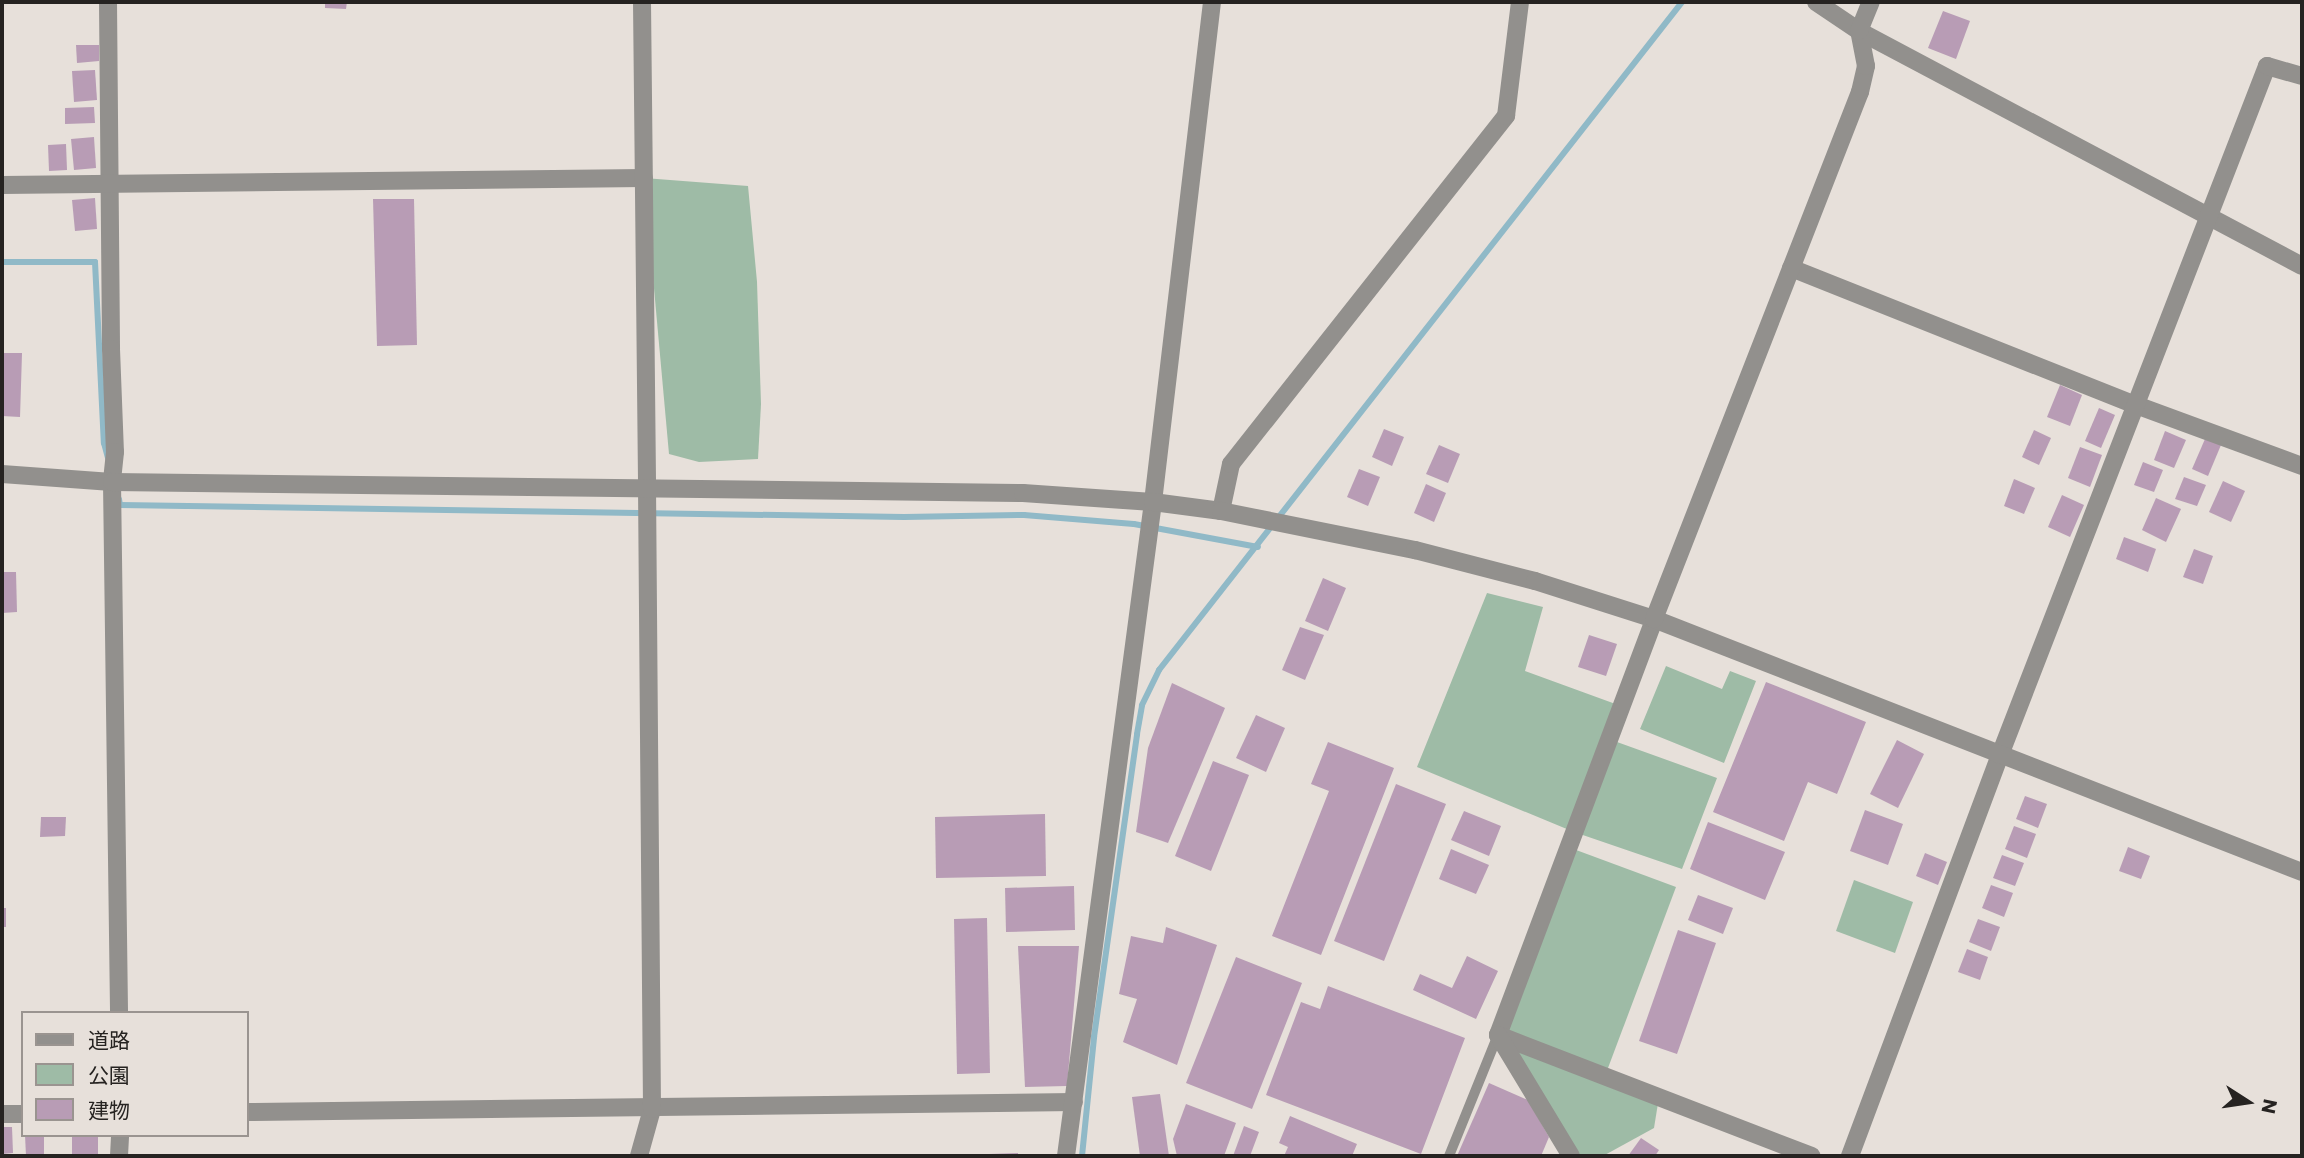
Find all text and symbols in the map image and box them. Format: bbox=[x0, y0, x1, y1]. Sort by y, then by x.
legend bbox=[21, 1011, 248, 1137]
text: 道路 bbox=[88, 1026, 130, 1055]
text: 公園 bbox=[88, 1061, 130, 1090]
north arrow bbox=[2213, 1067, 2283, 1137]
text: 建物 bbox=[88, 1096, 130, 1125]
text: N bbox=[2254, 1097, 2284, 1116]

